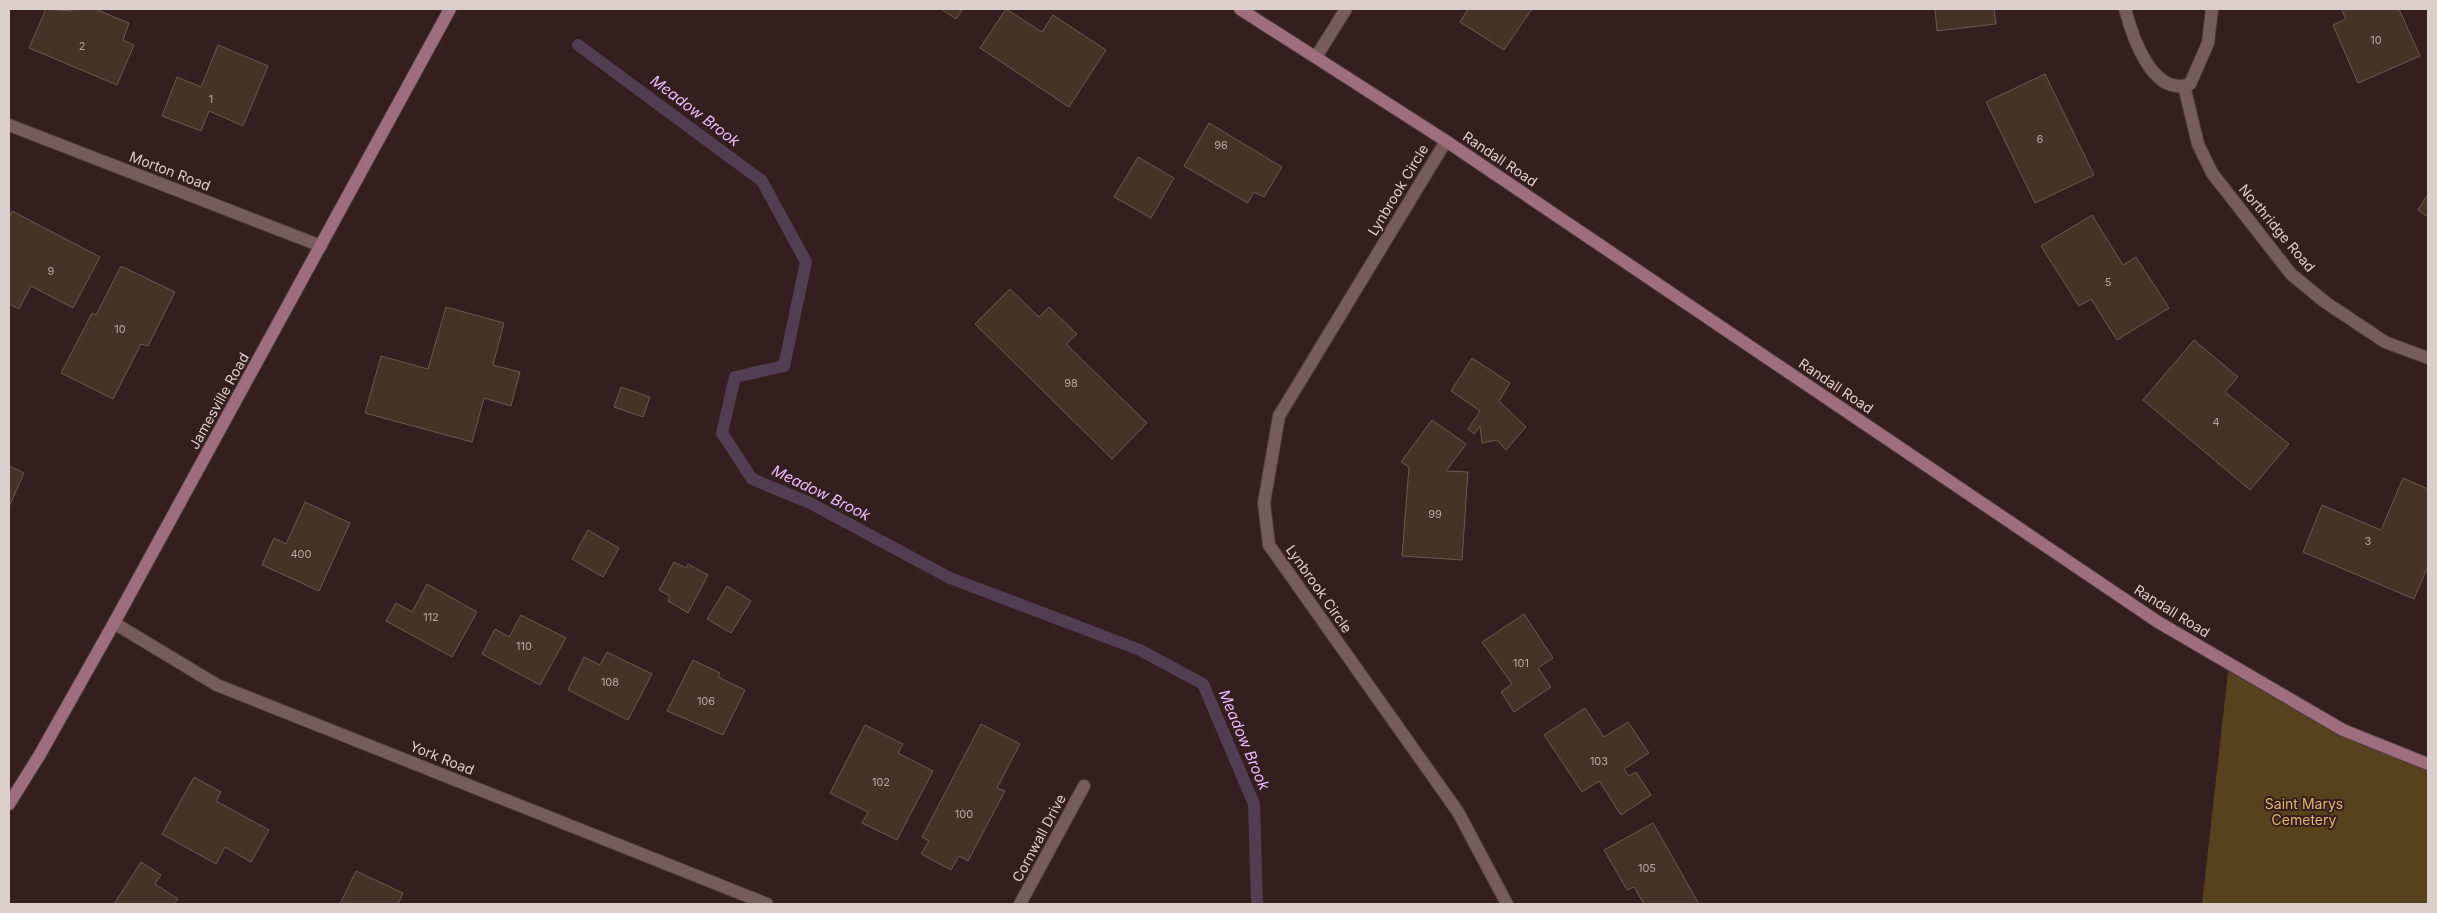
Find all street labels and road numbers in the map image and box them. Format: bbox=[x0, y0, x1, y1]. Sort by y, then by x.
street label: Randall Road bbox=[1460, 127, 1541, 190]
street label: Lynbrook Circle bbox=[1364, 141, 1431, 238]
street label: Morton Road bbox=[127, 147, 213, 194]
street label: Northridge Road bbox=[2236, 180, 2319, 275]
street label: Jamesville Road bbox=[185, 350, 252, 452]
street label: Randall Road bbox=[1796, 354, 1877, 417]
street label: Lynbrook Circle bbox=[1283, 542, 1356, 636]
street label: Randall Road bbox=[2131, 581, 2213, 641]
street label: York Road bbox=[408, 737, 477, 778]
street label: Cornwall Drive bbox=[1008, 791, 1069, 885]

